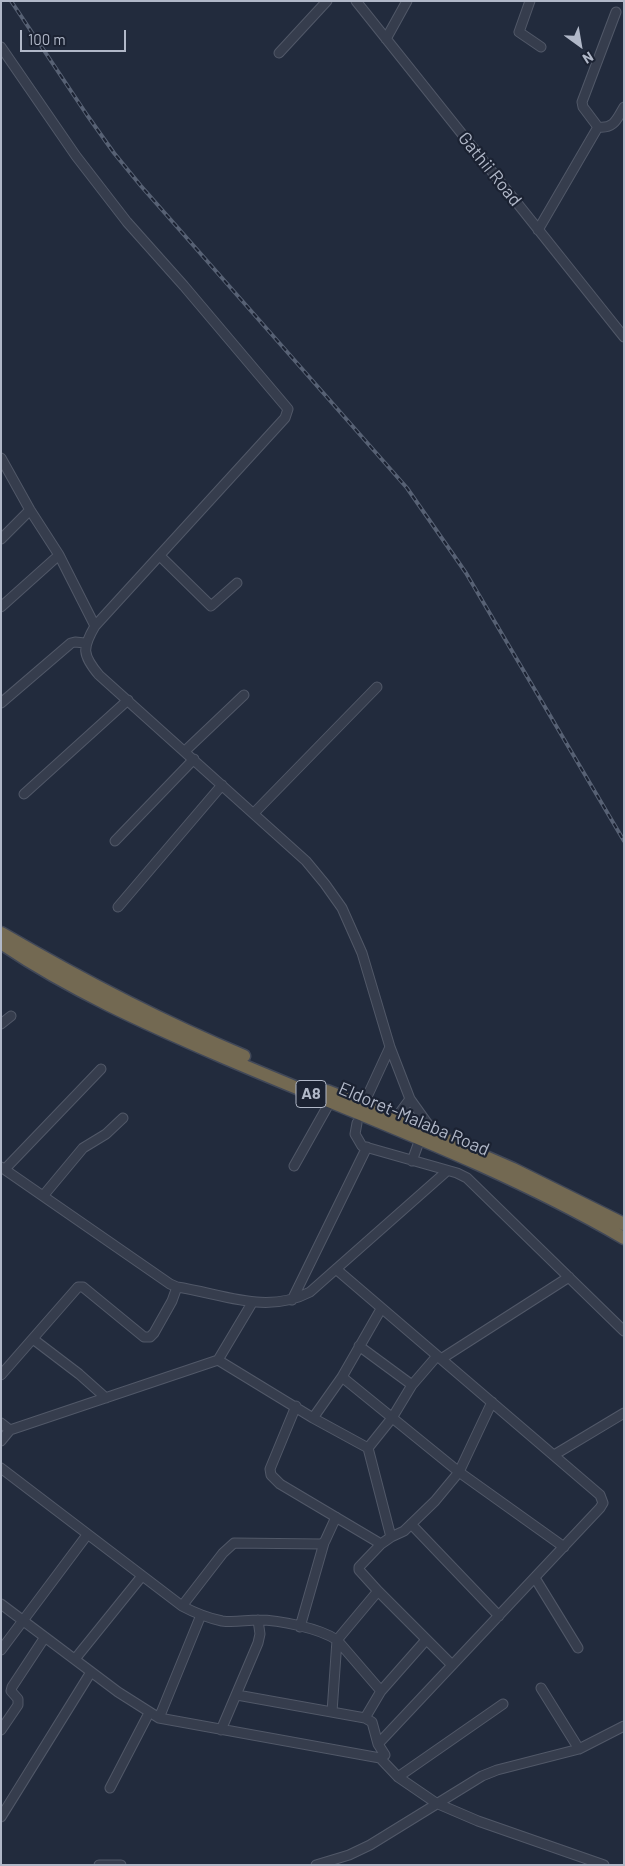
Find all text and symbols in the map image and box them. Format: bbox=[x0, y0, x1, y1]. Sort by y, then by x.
scale bar bbox=[22, 20, 129, 52]
north arrow bbox=[555, 20, 605, 70]
text: 100 m bbox=[28, 30, 66, 48]
text: N bbox=[580, 48, 597, 68]
street label: Gathii Road bbox=[454, 128, 526, 210]
street label: Eldoret-Malaba Road bbox=[335, 1077, 493, 1161]
road number: A8 bbox=[296, 1080, 326, 1108]

